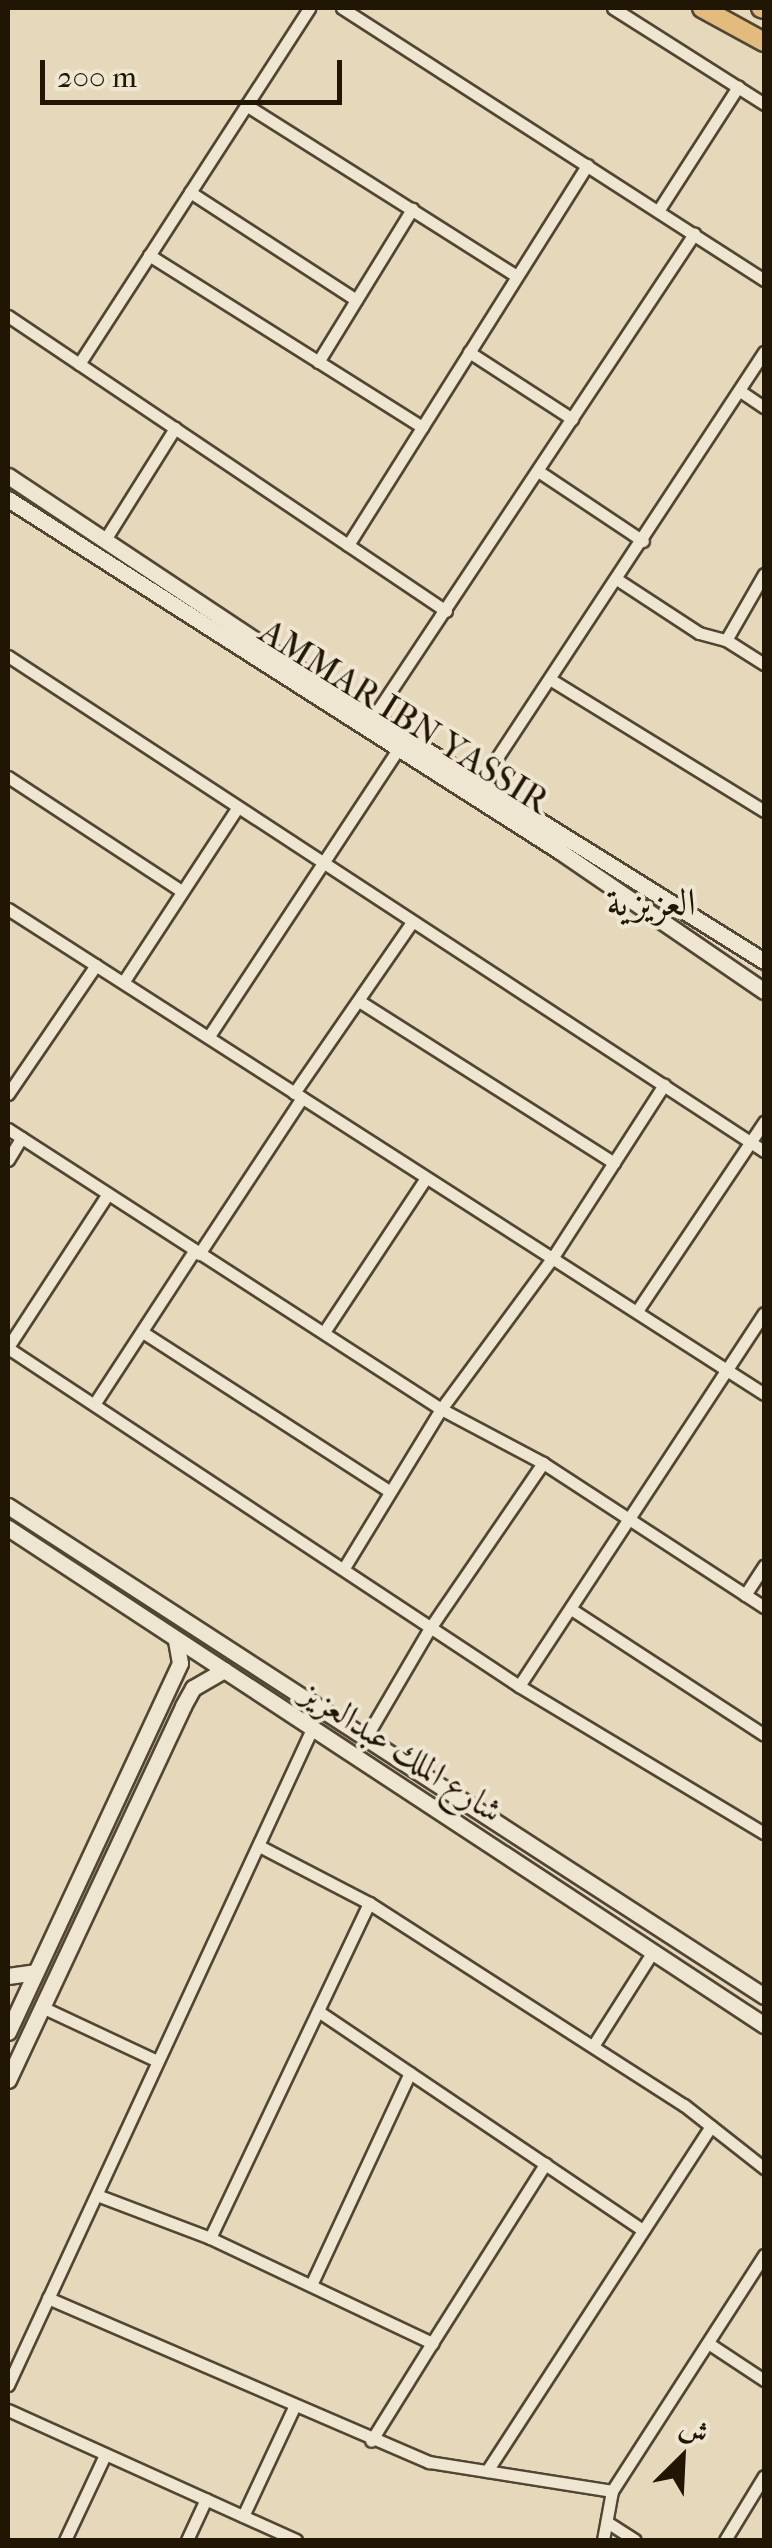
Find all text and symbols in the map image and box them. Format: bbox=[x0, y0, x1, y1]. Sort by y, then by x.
scale bar bbox=[45, 40, 348, 102]
text: 200 m bbox=[57, 60, 137, 95]
street label: AMMAR IBN YASSIR bbox=[251, 611, 557, 823]
district label: العزيزية bbox=[606, 880, 696, 926]
street label: شارع الملك عبدالعزيز bbox=[294, 1671, 510, 1833]
north arrow bbox=[632, 2408, 732, 2508]
text: ش bbox=[675, 2409, 714, 2451]

